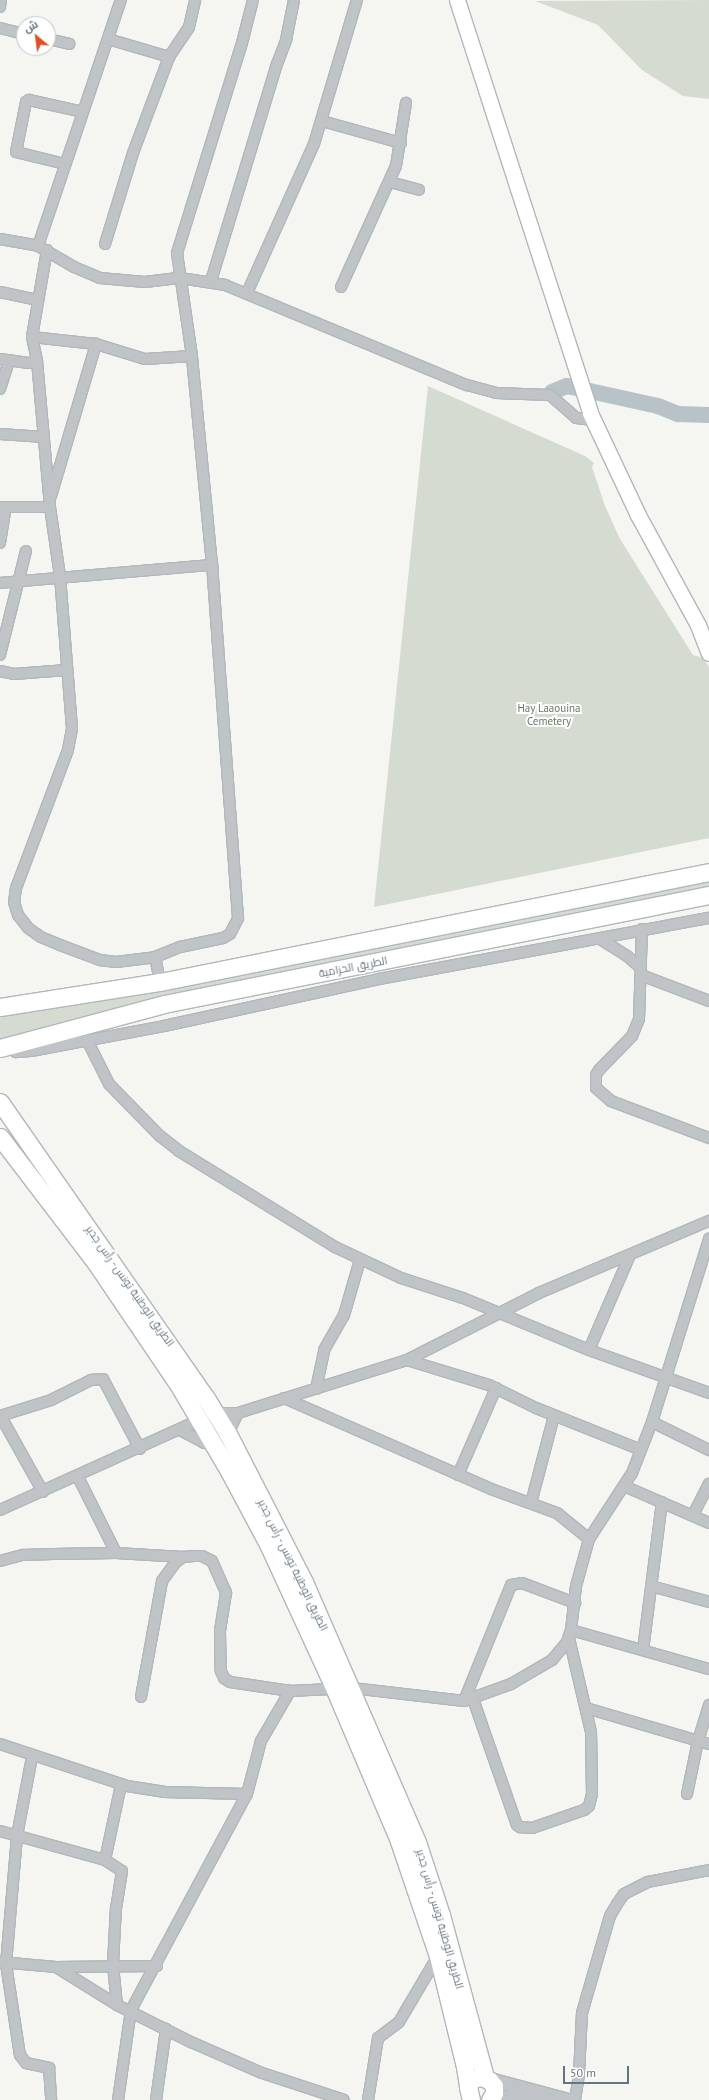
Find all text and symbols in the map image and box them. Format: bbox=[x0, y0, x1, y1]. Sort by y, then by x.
north arrow bbox=[16, 16, 56, 56]
text: ش bbox=[21, 17, 40, 36]
park label: Hay Laaouina Cemetery bbox=[517, 702, 581, 728]
street label: الطريق الحزامية bbox=[318, 954, 388, 980]
street label: الطريق الوطنية تونس - رأس جدير bbox=[83, 1222, 177, 1350]
street label: الطريق الوطنية تونس - رأس جدير bbox=[255, 1496, 331, 1634]
street label: الطريق الوطنية تونس - رأس جدير bbox=[413, 1847, 467, 1991]
scale bar bbox=[565, 2058, 631, 2084]
text: 50 m bbox=[570, 2065, 596, 2080]

